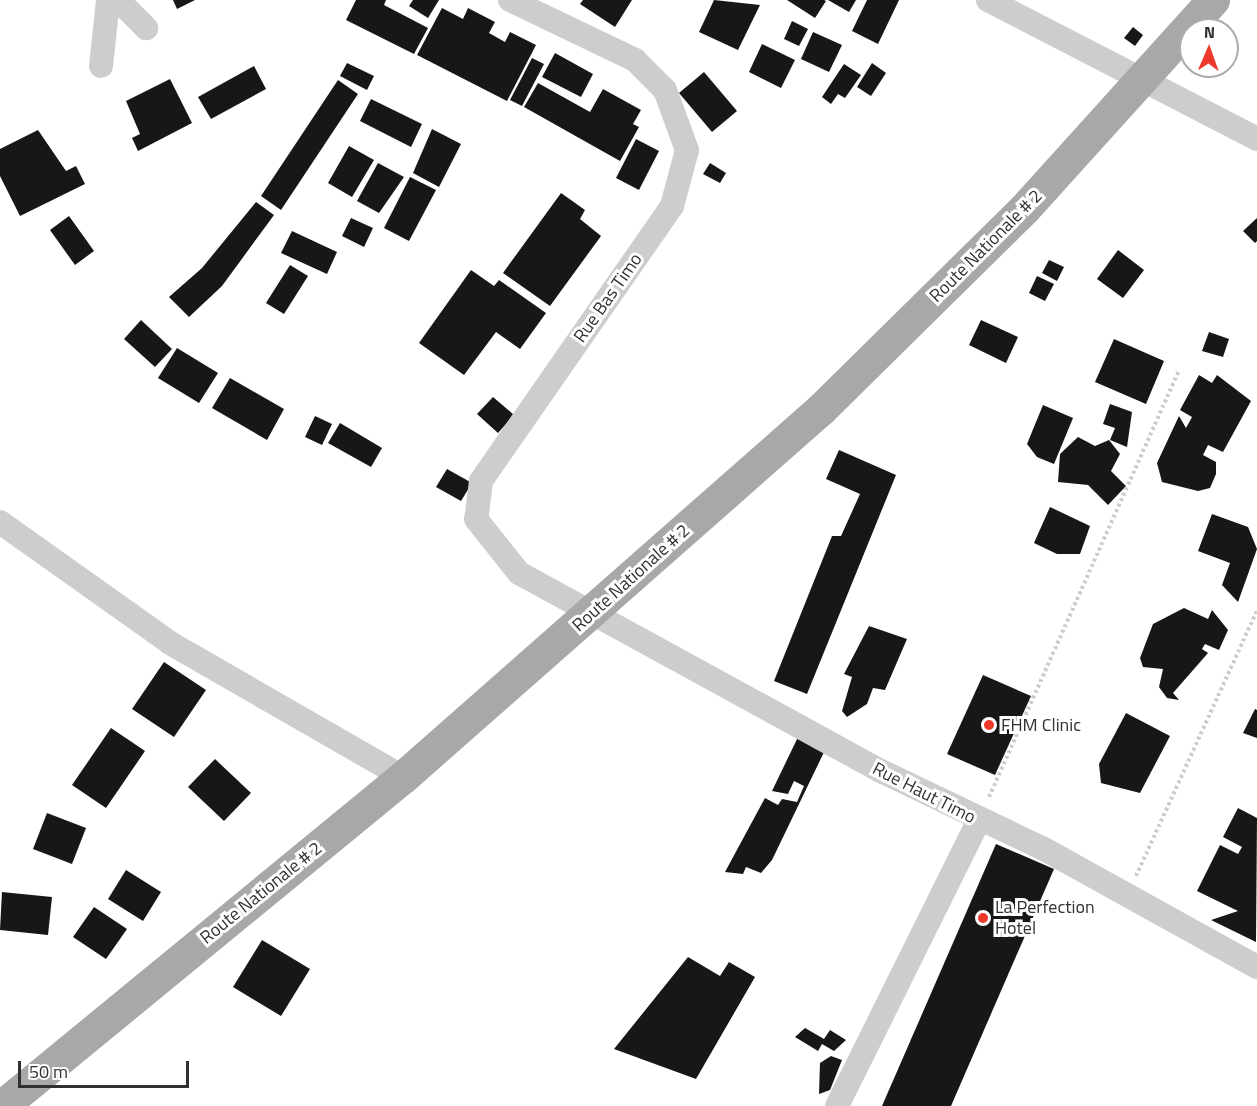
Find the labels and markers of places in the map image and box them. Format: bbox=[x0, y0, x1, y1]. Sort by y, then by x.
place label: FHM Clinic bbox=[1001, 714, 1081, 736]
marker: FHM Clinic bbox=[982, 718, 996, 732]
place label: La Perfection Hotel bbox=[995, 897, 1095, 940]
marker: La Perfection Hotel bbox=[976, 911, 990, 925]

